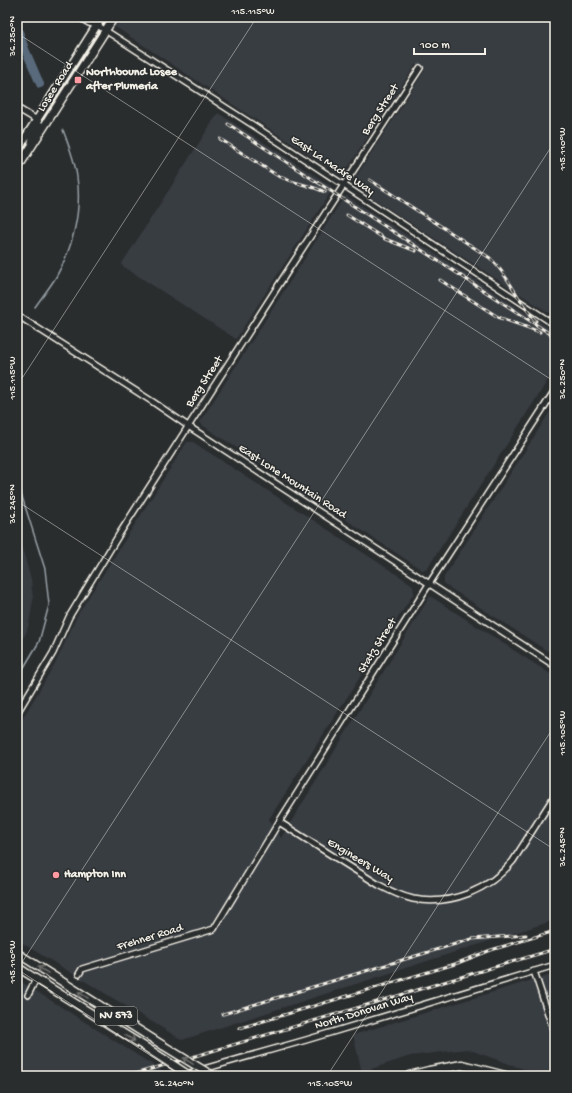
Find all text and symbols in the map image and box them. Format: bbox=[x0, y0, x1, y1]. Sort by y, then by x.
text: 115.115°W bbox=[231, 6, 275, 18]
text: 36.250°N bbox=[7, 15, 19, 57]
scale bar bbox=[414, 30, 485, 56]
text: 100 m bbox=[419, 39, 450, 53]
street label: Losee Road bbox=[35, 59, 77, 115]
place label: Northbound Losee after Plumeria bbox=[85, 66, 178, 94]
marker: Northbound Losee after Plumeria bbox=[73, 75, 83, 85]
street label: Berg Street bbox=[359, 81, 403, 139]
text: 115.110°W bbox=[557, 127, 569, 172]
street label: East La Madre Way bbox=[287, 133, 377, 199]
street label: Berg Street bbox=[183, 353, 227, 411]
text: 115.115°W bbox=[7, 356, 19, 400]
text: 36.250°N bbox=[557, 358, 569, 400]
street label: East Lone Mountain Road bbox=[235, 442, 350, 523]
text: 36.245°N bbox=[7, 484, 19, 525]
street label: Statz Street bbox=[356, 615, 401, 676]
text: 115.105°W bbox=[557, 710, 569, 756]
text: 36.245°N bbox=[557, 827, 569, 868]
street label: Engineers Way bbox=[324, 836, 396, 886]
place label: Hampton Inn bbox=[64, 868, 126, 882]
marker: Hampton Inn bbox=[51, 870, 61, 880]
street label: Frehner Road bbox=[114, 921, 186, 955]
text: 115.110°W bbox=[7, 940, 19, 985]
one-way arrow bbox=[37, 965, 49, 973]
street label: North Donovan Way bbox=[313, 990, 415, 1034]
one-way arrow bbox=[78, 991, 89, 1000]
road number: NV 573 bbox=[95, 1007, 137, 1025]
one-way arrow bbox=[124, 1035, 136, 1043]
one-way arrow bbox=[183, 1056, 194, 1065]
text: 36.240°N bbox=[153, 1078, 194, 1090]
text: 115.105°W bbox=[307, 1078, 353, 1090]

